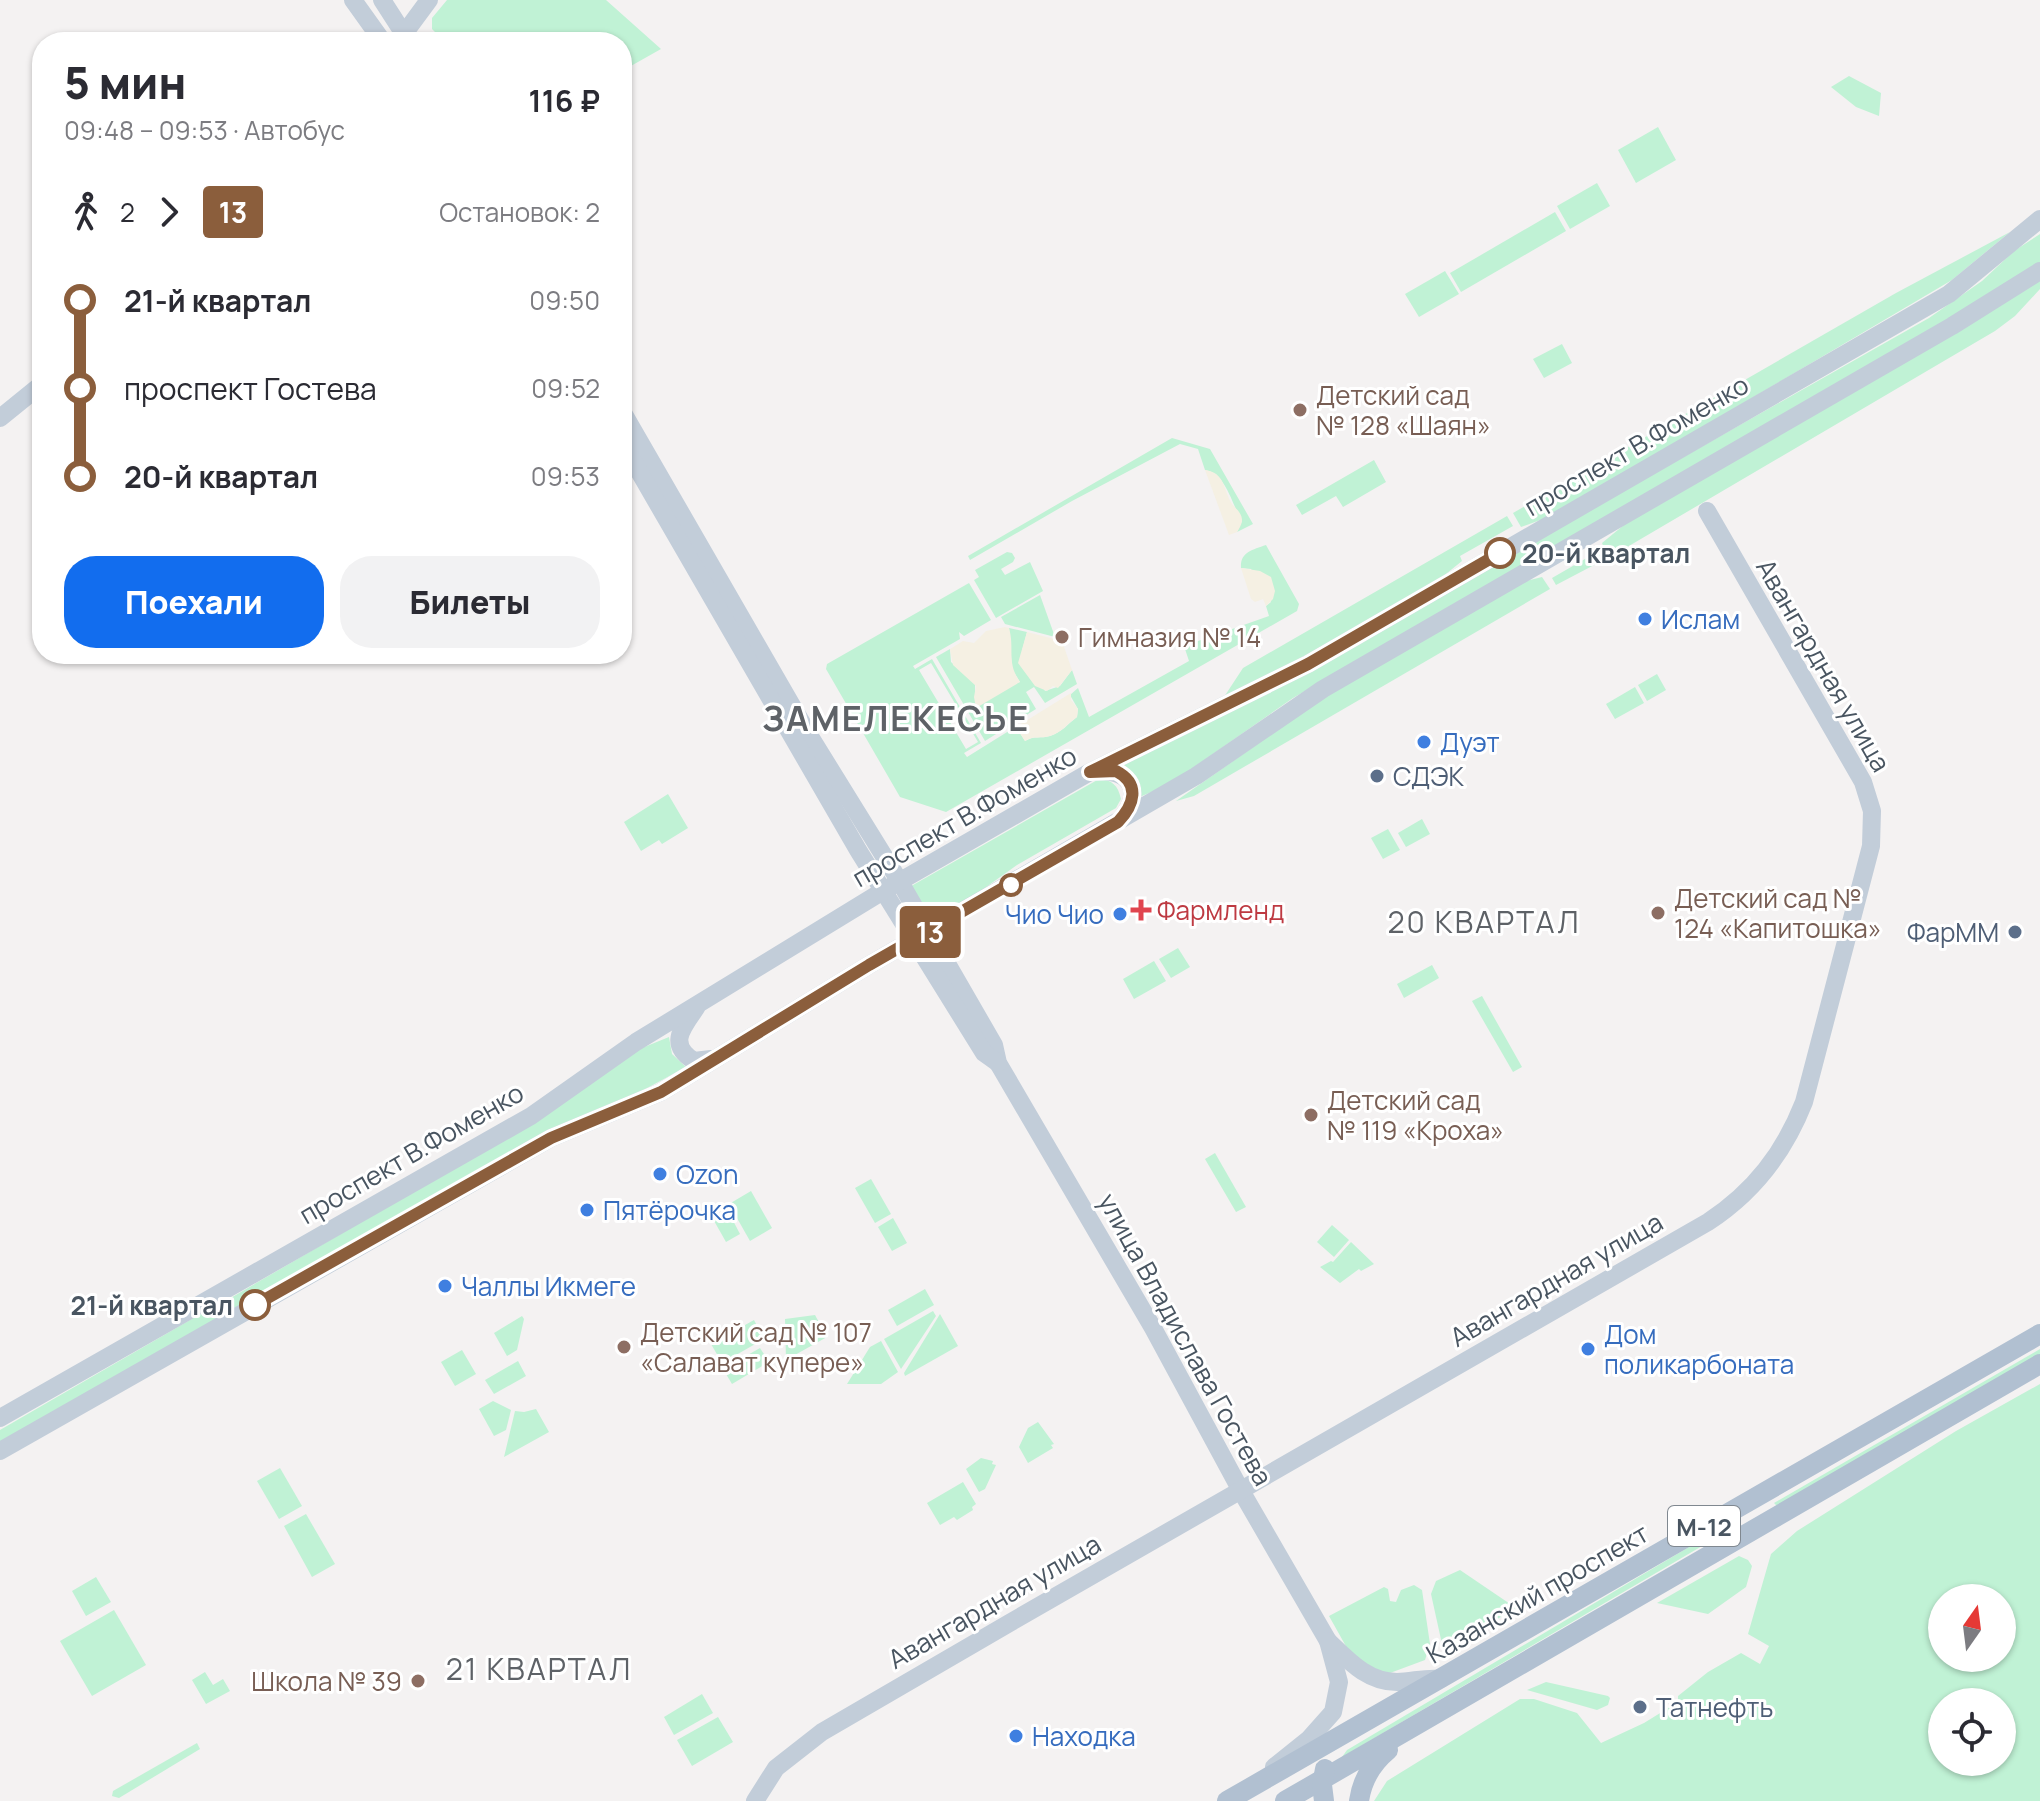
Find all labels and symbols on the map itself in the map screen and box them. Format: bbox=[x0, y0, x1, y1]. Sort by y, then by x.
street label: проспект В.Фоменко bbox=[1517, 366, 1755, 524]
place label: Детский сад № 128 «Шаян» bbox=[1316, 377, 1491, 443]
marker: Детский сад № 128 «Шаян» bbox=[1291, 401, 1309, 419]
place label: 20-й квартал bbox=[1522, 535, 1690, 571]
marker: 20-й квартал bbox=[1485, 538, 1515, 568]
street label: Авангардная улица bbox=[1748, 552, 1900, 778]
place label: Ислам bbox=[1661, 601, 1740, 637]
marker: Ислам bbox=[1636, 610, 1654, 628]
place label: Гимназия № 14 bbox=[1078, 619, 1261, 655]
marker: Гимназия № 14 bbox=[1053, 628, 1071, 646]
district label: ЗАМЕЛЕКЕСЬЕ bbox=[762, 695, 1030, 741]
place label: Дуэт bbox=[1440, 724, 1500, 760]
marker: Дуэт bbox=[1415, 733, 1433, 751]
street label: проспект В.Фоменко bbox=[845, 737, 1083, 895]
place label: СДЭК bbox=[1393, 758, 1465, 794]
marker: СДЭК bbox=[1368, 767, 1386, 785]
unlabelled marker bbox=[1000, 874, 1022, 896]
place label: Детский сад № 124 «Капитошка» bbox=[1674, 880, 1882, 946]
place label: Фармленд bbox=[1157, 892, 1284, 928]
place label: Чио Чио bbox=[1005, 896, 1104, 932]
marker: Фармленд bbox=[1132, 901, 1150, 919]
district label: 20 КВАРТАЛ bbox=[1387, 901, 1581, 942]
marker: Детский сад № 124 «Капитошка» bbox=[1649, 904, 1667, 922]
marker: Чио Чио bbox=[1111, 905, 1129, 923]
line badge: 13 bbox=[894, 906, 966, 958]
place label: ФарММ bbox=[1907, 914, 1999, 950]
marker: ФарММ bbox=[2006, 923, 2024, 941]
street label: проспект В.Фоменко bbox=[292, 1074, 530, 1232]
place label: Детский сад № 119 «Кроха» bbox=[1327, 1082, 1504, 1148]
marker: Детский сад № 119 «Кроха» bbox=[1302, 1106, 1320, 1124]
place label: Ozon bbox=[676, 1156, 738, 1192]
marker: Ozon bbox=[651, 1165, 669, 1183]
street label: улица Владислава Гостева bbox=[1090, 1186, 1282, 1492]
place label: Пятёрочка bbox=[603, 1192, 736, 1228]
marker: Пятёрочка bbox=[578, 1201, 596, 1219]
street label: Авангардная улица bbox=[1443, 1203, 1669, 1355]
place label: Чаллы Икмеге bbox=[461, 1268, 636, 1304]
marker: Чаллы Икмеге bbox=[436, 1277, 454, 1295]
place label: 21-й квартал bbox=[70, 1287, 233, 1323]
marker: 21-й квартал bbox=[240, 1290, 270, 1320]
place label: Детский сад № 107 «Салават купере» bbox=[640, 1314, 872, 1380]
place label: Дом поликарбоната bbox=[1604, 1316, 1794, 1382]
marker: Детский сад № 107 «Салават купере» bbox=[615, 1338, 633, 1356]
marker: Дом поликарбоната bbox=[1579, 1340, 1597, 1358]
road number: М-12 bbox=[1668, 1506, 1740, 1546]
street label: Казанский проспект bbox=[1419, 1515, 1655, 1671]
street label: Авангардная улица bbox=[881, 1525, 1107, 1677]
north arrow bbox=[1928, 1584, 2016, 1672]
district label: 21 КВАРТАЛ bbox=[446, 1648, 632, 1689]
place label: Школа № 39 bbox=[251, 1663, 402, 1699]
marker: Школа № 39 bbox=[409, 1672, 427, 1690]
place label: Татнефть bbox=[1656, 1689, 1773, 1725]
marker: Татнефть bbox=[1631, 1698, 1649, 1716]
place label: Находка bbox=[1032, 1718, 1136, 1754]
marker: Находка bbox=[1007, 1727, 1025, 1745]

